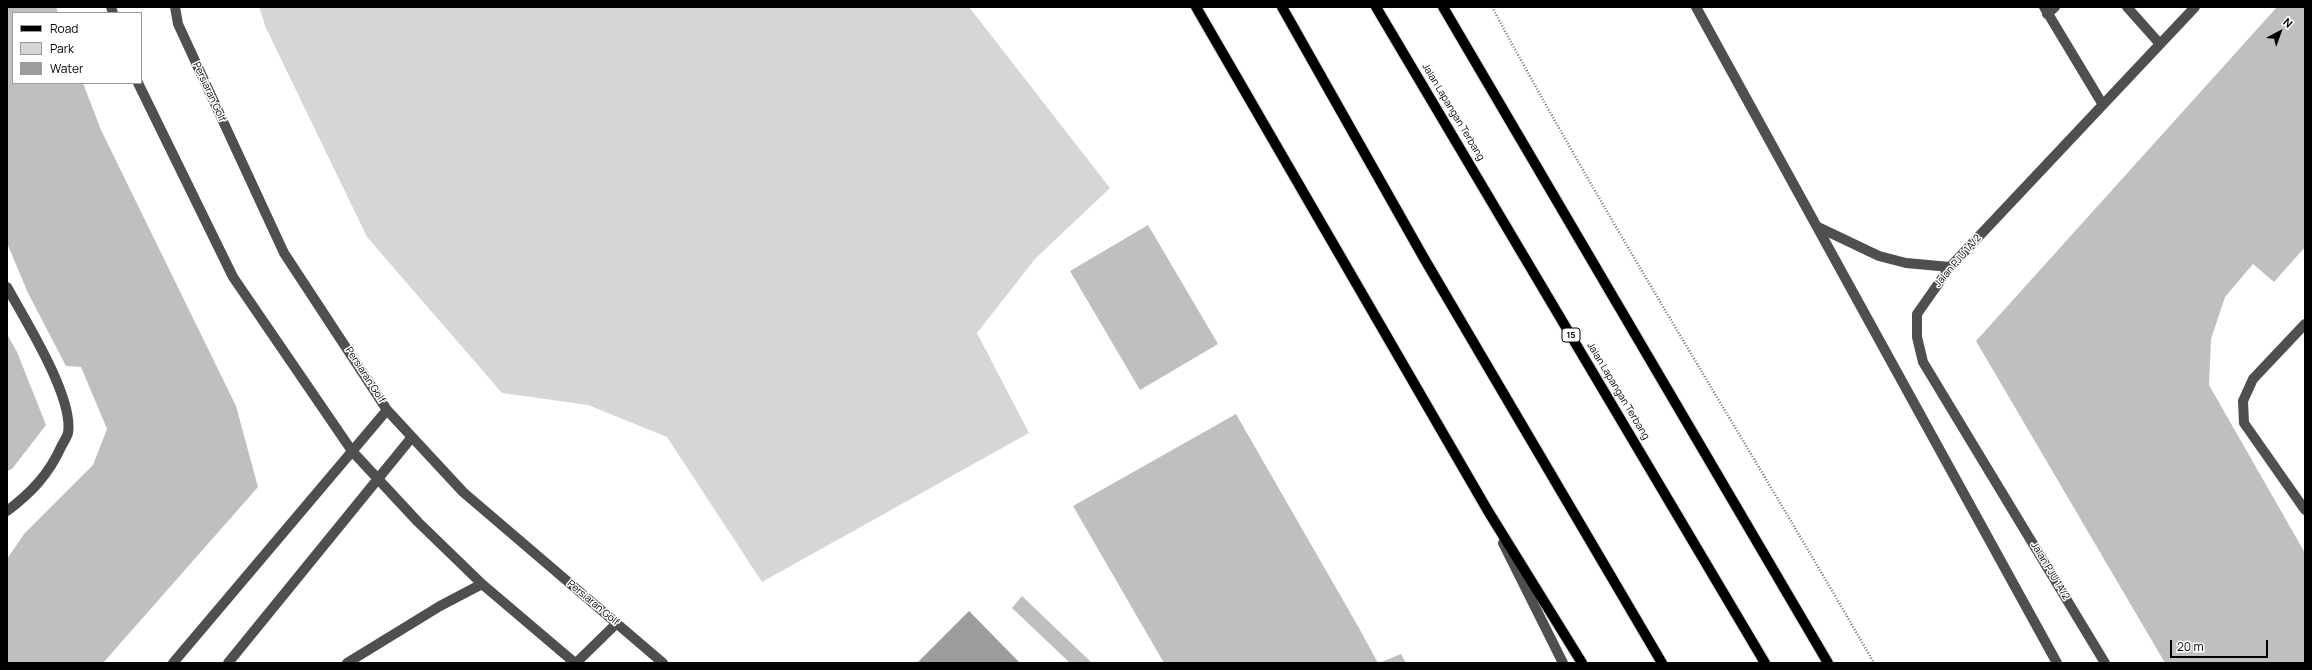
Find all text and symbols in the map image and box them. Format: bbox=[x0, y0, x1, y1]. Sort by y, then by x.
legend bbox=[12, 12, 142, 84]
north arrow bbox=[2260, 12, 2300, 52]
text: N bbox=[2280, 14, 2296, 31]
text: Road bbox=[50, 20, 78, 37]
text: Park bbox=[50, 40, 74, 57]
text: Water bbox=[50, 60, 83, 77]
street label: Persiaran Golf bbox=[190, 60, 228, 124]
street label: Jalan Lapangan Terbang bbox=[1419, 61, 1487, 163]
street label: Jalan PJU 1A/2 bbox=[1932, 232, 1984, 290]
road number: 15 bbox=[1562, 328, 1580, 342]
street label: Jalan Lapangan Terbang bbox=[1584, 340, 1652, 442]
street label: Persiaran Golf bbox=[343, 345, 387, 405]
street label: Jalan PJU 1A/2 bbox=[2028, 540, 2072, 602]
street label: Persiaran Golf bbox=[565, 578, 621, 628]
scale bar bbox=[2172, 632, 2270, 658]
text: 20 m bbox=[2177, 638, 2204, 655]

